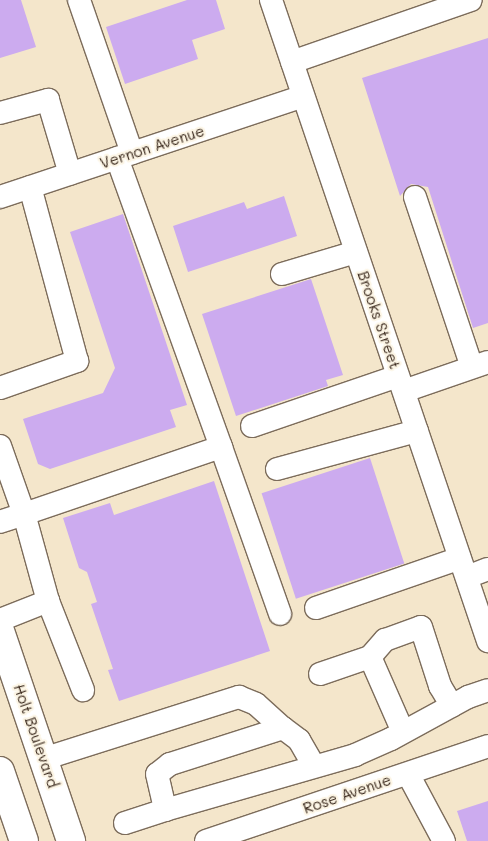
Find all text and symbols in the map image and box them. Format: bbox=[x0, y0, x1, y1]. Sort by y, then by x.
street label: Vernon Avenue bbox=[98, 122, 206, 172]
street label: Brooks Street bbox=[354, 269, 404, 371]
street label: Holt Boulevard bbox=[10, 682, 62, 790]
street label: Rose Avenue bbox=[301, 771, 393, 817]

